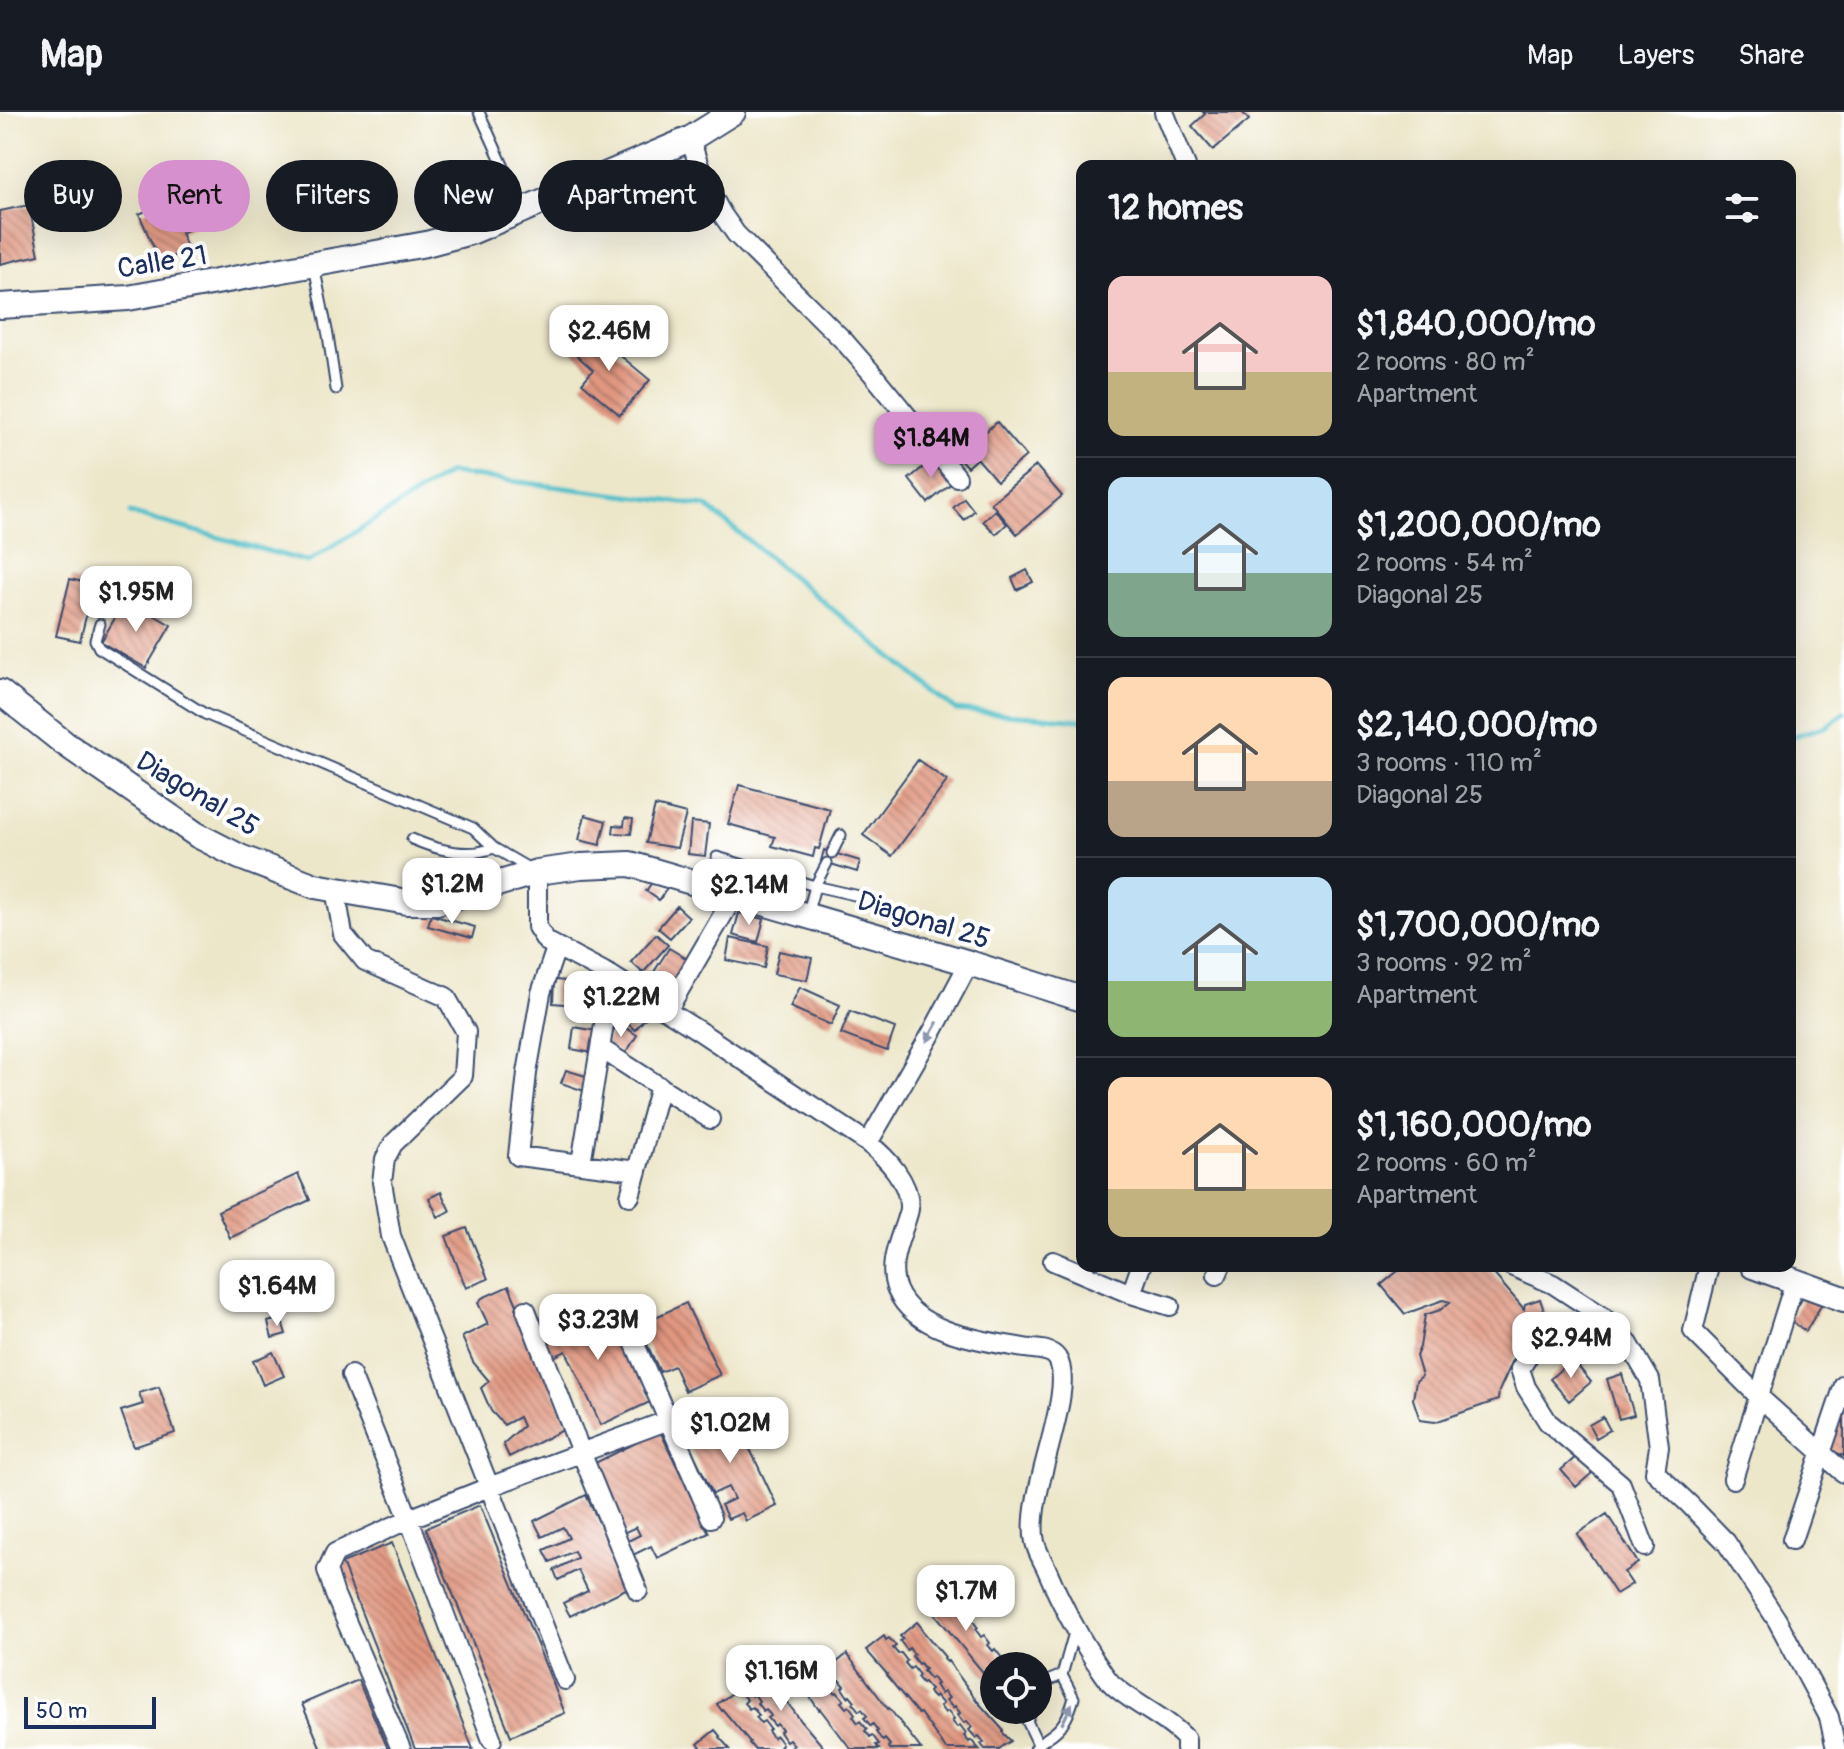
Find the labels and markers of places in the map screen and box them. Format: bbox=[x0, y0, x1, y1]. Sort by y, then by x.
pin: $2.46M bbox=[544, 305, 674, 373]
pin: $1.84M bbox=[866, 412, 996, 480]
pin: $1.95M bbox=[71, 566, 201, 634]
pin: $1.2M bbox=[396, 858, 508, 926]
pin: $2.14M bbox=[684, 859, 814, 927]
pin: $1.22M bbox=[556, 971, 686, 1039]
pin: $1.64M bbox=[212, 1260, 342, 1328]
pin: $3.23M bbox=[533, 1294, 663, 1362]
pin: $2.94M bbox=[1506, 1312, 1636, 1380]
pin: $1.02M bbox=[665, 1397, 795, 1465]
pin: $1.7M bbox=[910, 1565, 1022, 1633]
pin: $1.16M bbox=[716, 1645, 846, 1713]

